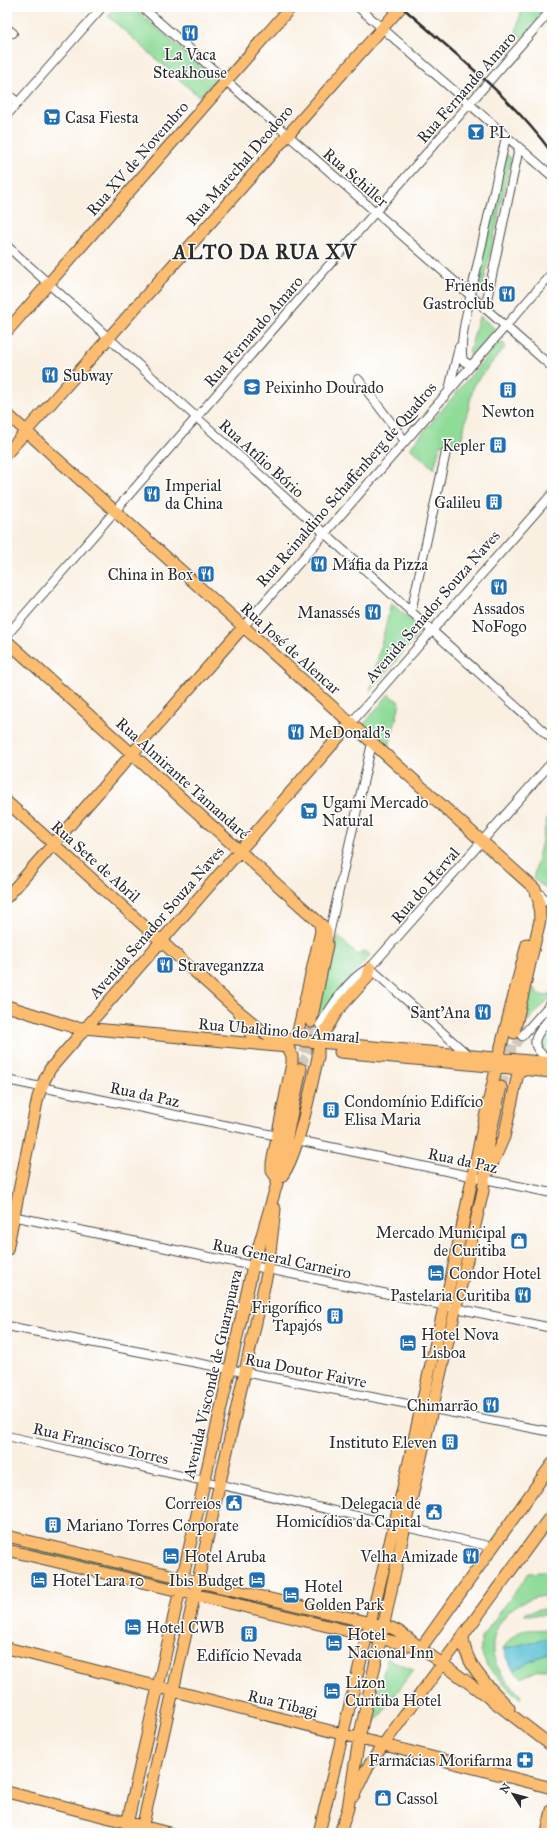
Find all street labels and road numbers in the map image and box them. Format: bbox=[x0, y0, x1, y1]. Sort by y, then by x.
street label: Rua Fernando Amaro bbox=[413, 28, 520, 147]
street label: Rua XV de Novembro bbox=[82, 97, 192, 220]
street label: Rua Marechal Deodoro bbox=[182, 101, 297, 230]
street label: Rua Schiller bbox=[319, 144, 392, 211]
street label: Rua Fernando Amaro bbox=[200, 272, 307, 391]
street label: Rua Reinaldino Schaffenberg de Quadros bbox=[252, 378, 441, 591]
street label: Rua Atílio Bório bbox=[215, 415, 308, 502]
street label: Avenida Senador Souza Naves bbox=[360, 526, 504, 687]
street label: Rua José de Alencar bbox=[236, 598, 345, 699]
street label: Rua Almirante Tamandaré bbox=[112, 713, 254, 843]
street label: Rua Sete de Abril bbox=[47, 817, 144, 907]
street label: Avenida Senador Souza Naves bbox=[84, 842, 228, 1003]
street label: Rua do Herval bbox=[387, 843, 464, 927]
street label: Rua Ubaldino do Amaral bbox=[197, 1014, 361, 1047]
street label: Rua da Paz bbox=[108, 1078, 182, 1111]
street label: Rua da Paz bbox=[426, 1144, 500, 1177]
street label: Rua General Carneiro bbox=[211, 1234, 353, 1282]
street label: Avenida Visconde de Guarapuava bbox=[179, 1267, 246, 1481]
street label: Rua Doutor Faivre bbox=[243, 1349, 369, 1392]
street label: Rua Francisco Torres bbox=[31, 1419, 171, 1468]
street label: Rua Tibagi bbox=[246, 1686, 320, 1722]

